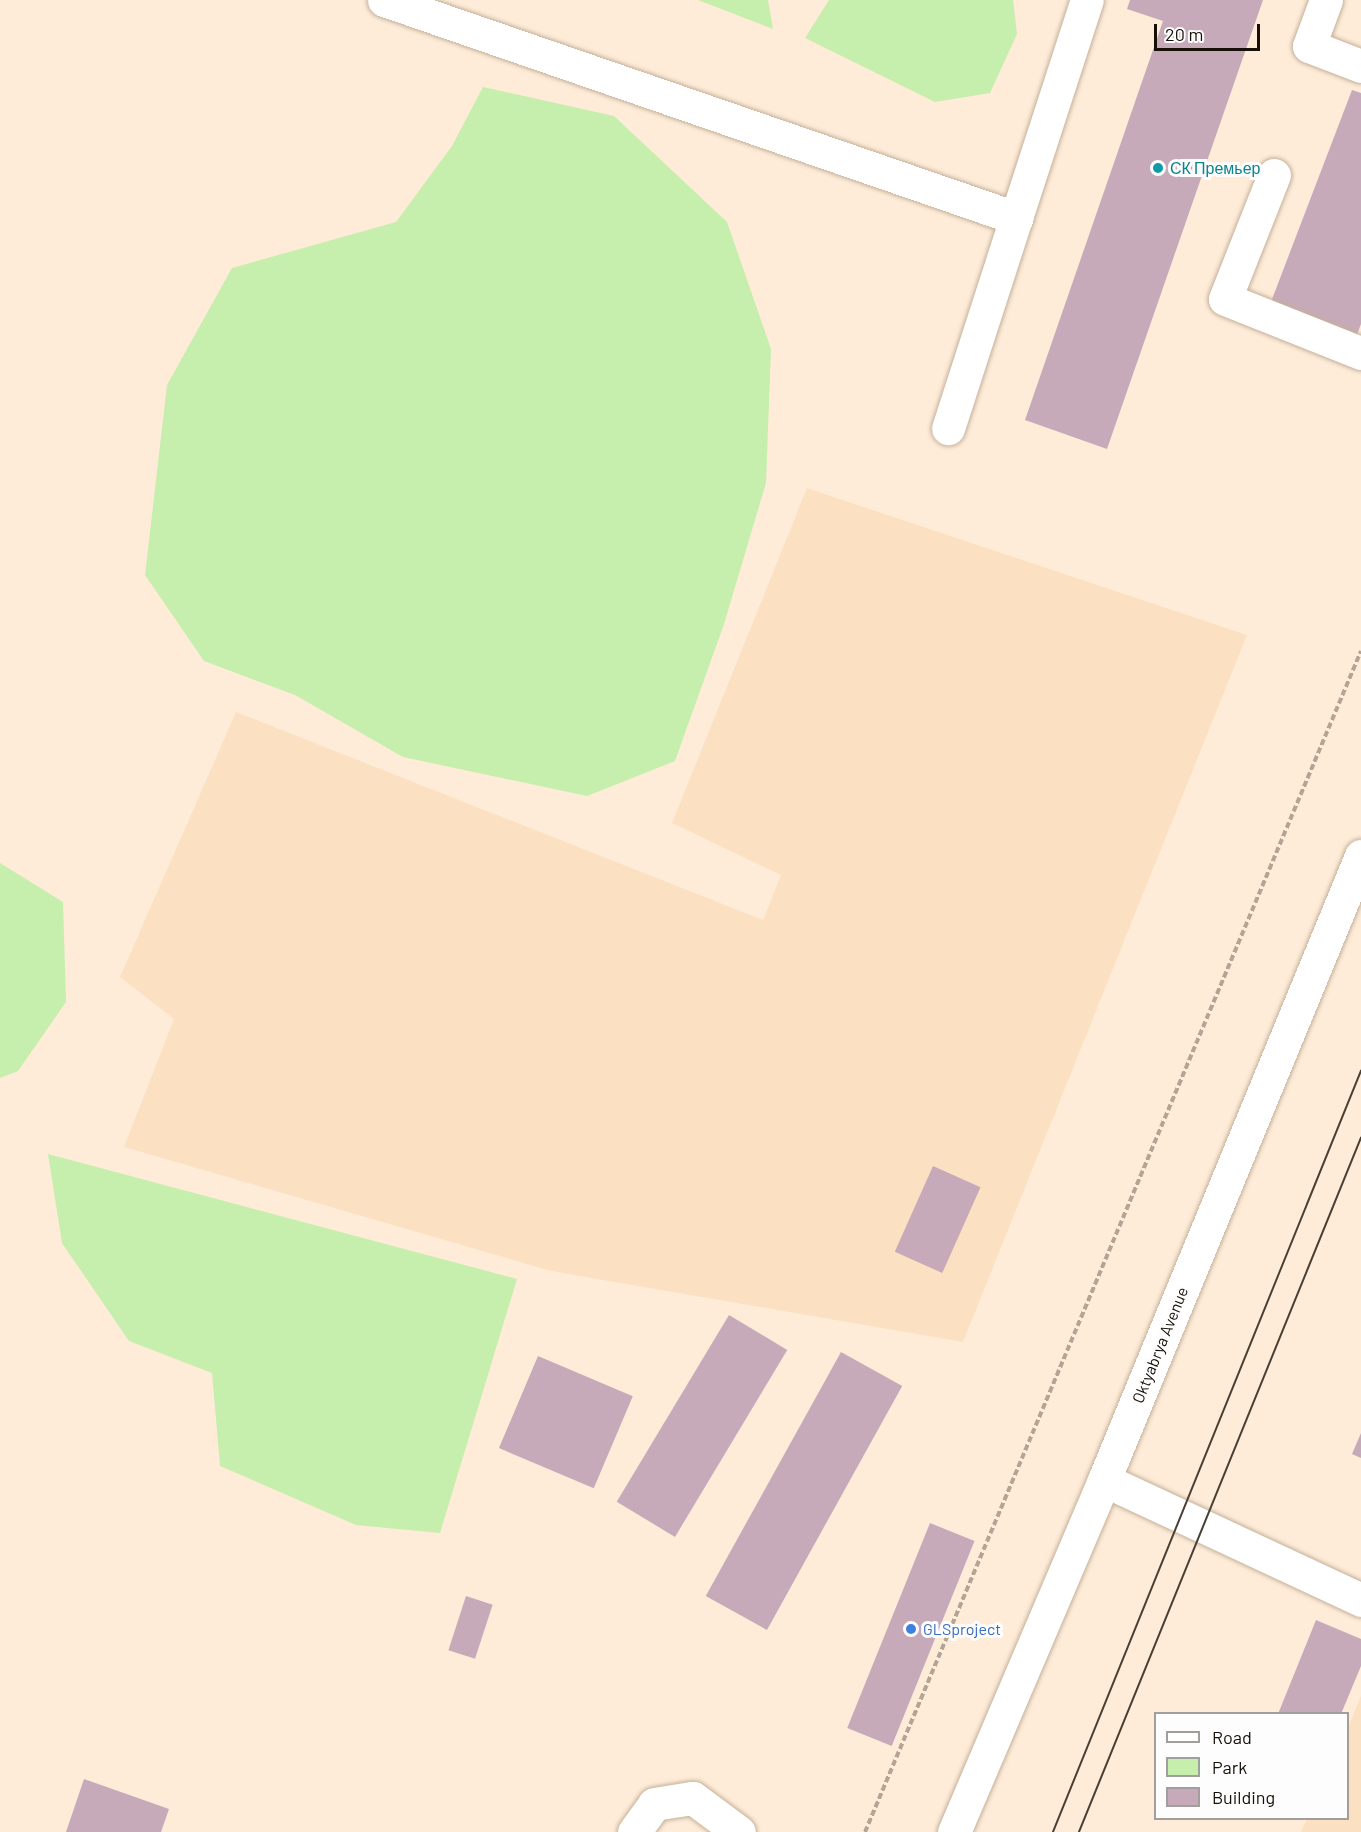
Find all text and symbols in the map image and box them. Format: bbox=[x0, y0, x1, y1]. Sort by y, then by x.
scale bar bbox=[1157, 12, 1264, 50]
text: 20 m bbox=[1165, 23, 1203, 45]
place label: СК Премьер bbox=[1170, 158, 1261, 178]
marker: СК Премьер bbox=[1151, 161, 1165, 175]
street label: Oktyabrya Avenue bbox=[1128, 1284, 1192, 1406]
place label: GLSproject bbox=[923, 1619, 1001, 1639]
marker: GLSproject bbox=[904, 1622, 918, 1636]
legend bbox=[1154, 1712, 1349, 1820]
text: Road bbox=[1212, 1726, 1252, 1748]
text: Park bbox=[1212, 1756, 1247, 1778]
text: Building bbox=[1212, 1786, 1275, 1808]

